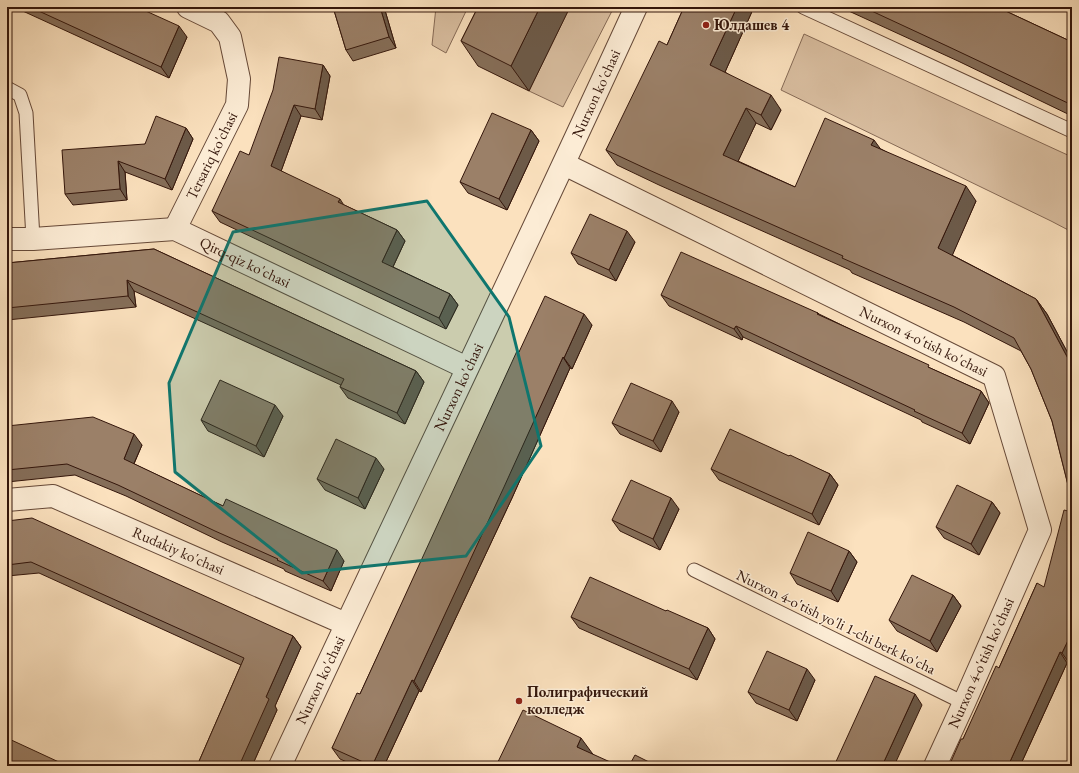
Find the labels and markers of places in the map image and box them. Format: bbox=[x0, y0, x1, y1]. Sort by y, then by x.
place label: Юлдашев 4 bbox=[714, 15, 790, 34]
marker: Юлдашев 4 bbox=[701, 20, 711, 30]
place label: Полиграфический колледж bbox=[527, 682, 648, 718]
marker: Полиграфический колледж bbox=[514, 696, 524, 706]

